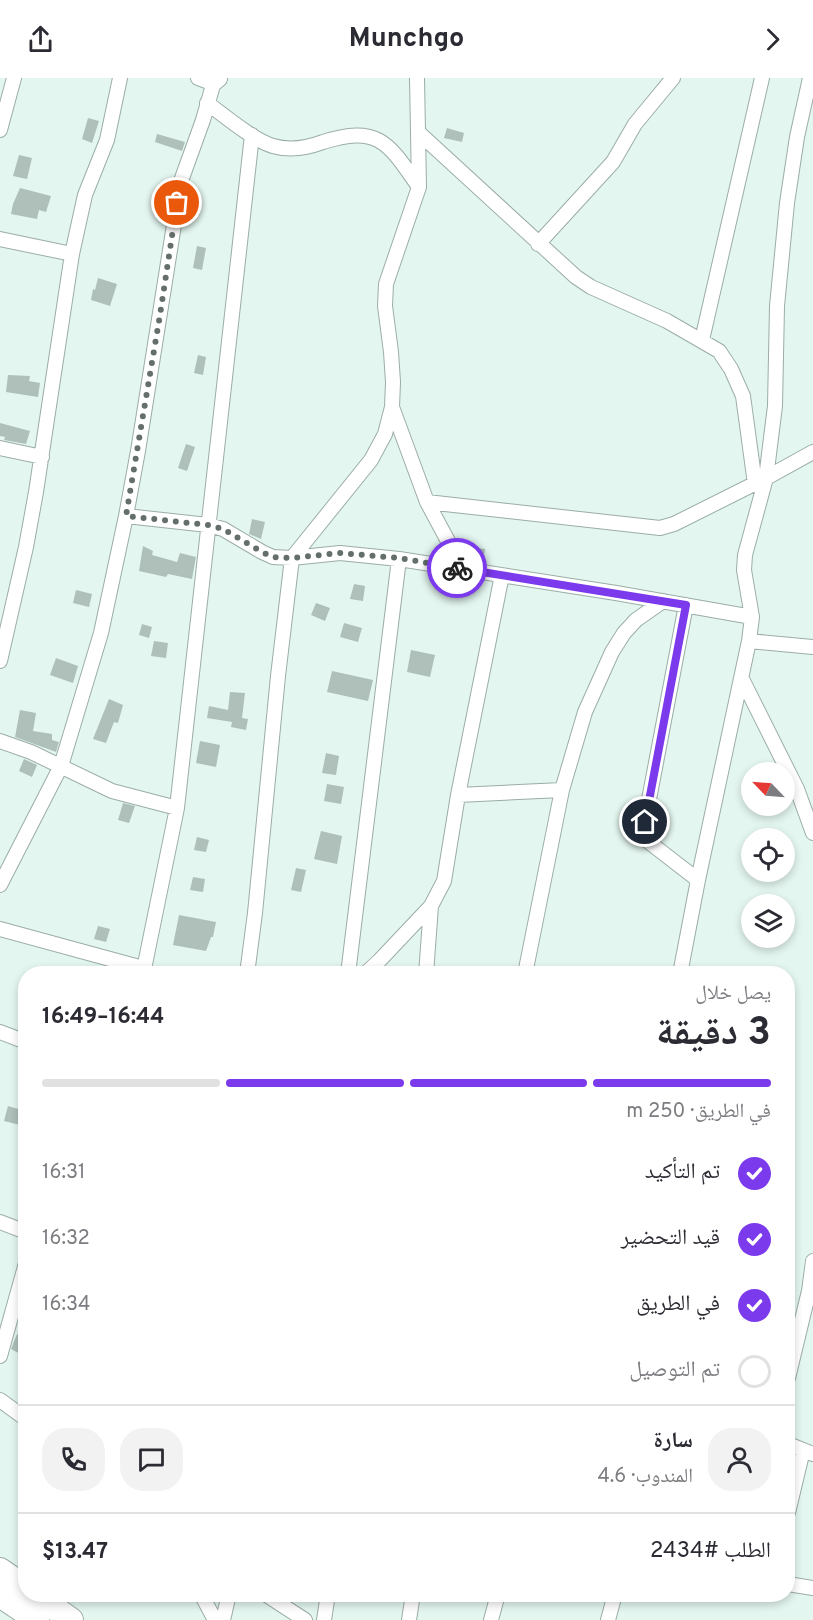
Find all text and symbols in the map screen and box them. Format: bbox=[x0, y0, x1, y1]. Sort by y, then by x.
text: Munchgo bbox=[349, 22, 464, 56]
icon: share bbox=[24, 23, 57, 56]
icon: forward bbox=[756, 23, 789, 56]
pin bbox=[151, 177, 202, 228]
icon: bag bbox=[160, 186, 193, 219]
courier bbox=[427, 538, 487, 598]
icon: bike bbox=[441, 552, 474, 585]
north arrow bbox=[741, 762, 795, 816]
map controls bbox=[741, 762, 795, 948]
pin bbox=[619, 796, 670, 847]
icon: home bbox=[628, 805, 661, 838]
button: locate bbox=[741, 828, 795, 882]
button: layers bbox=[741, 894, 795, 948]
text: يصل خلال bbox=[695, 981, 771, 1007]
text: 16:44–16:49 bbox=[42, 1004, 164, 1031]
text: 3 دقيقة bbox=[656, 1010, 771, 1059]
text: في الطريق · 250 m bbox=[626, 1099, 771, 1125]
icon: check bbox=[738, 1157, 771, 1190]
text: تم التأكيد bbox=[645, 1159, 720, 1186]
text: 16:31 bbox=[42, 1160, 85, 1186]
icon: check bbox=[738, 1223, 771, 1256]
text: قيد التحضير bbox=[621, 1225, 720, 1252]
text: 16:32 bbox=[42, 1226, 90, 1252]
icon: check bbox=[738, 1289, 771, 1322]
text: في الطريق bbox=[636, 1291, 720, 1318]
text: 16:34 bbox=[42, 1292, 90, 1318]
text: تم التوصيل bbox=[629, 1357, 720, 1384]
button: phone bbox=[42, 1428, 105, 1491]
button: chat bbox=[120, 1428, 183, 1491]
text: سارة bbox=[654, 1428, 693, 1455]
button: person bbox=[708, 1428, 771, 1491]
text: المندوب · 4.6 bbox=[597, 1464, 693, 1490]
text: الطلب #2434 bbox=[650, 1538, 771, 1565]
text: $13.47 bbox=[42, 1539, 108, 1566]

